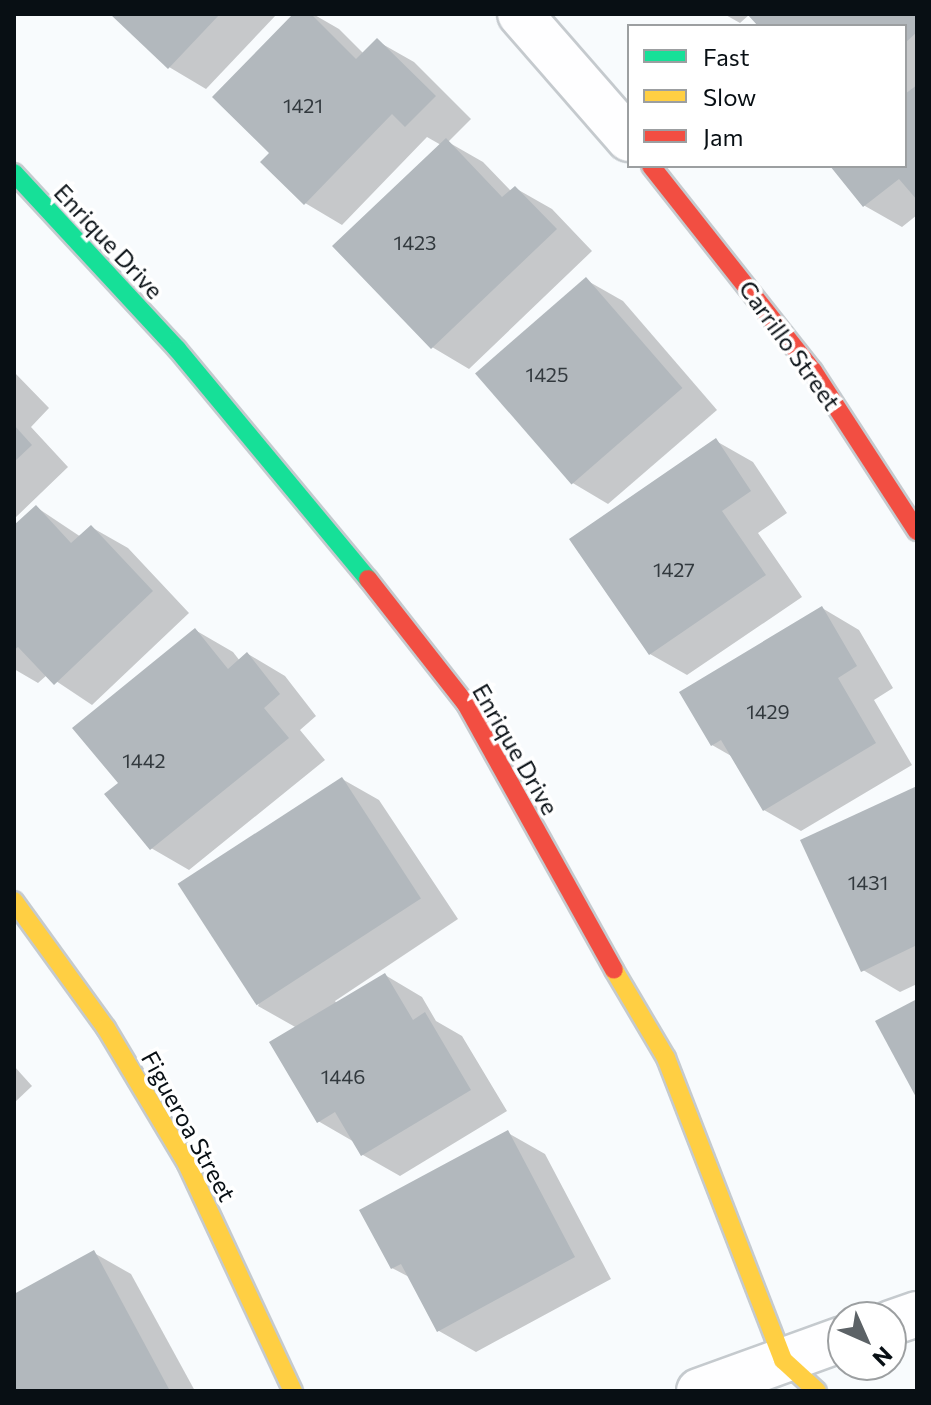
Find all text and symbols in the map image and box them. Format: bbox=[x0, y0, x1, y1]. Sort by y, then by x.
legend bbox=[627, 24, 907, 168]
text: Fast bbox=[703, 42, 750, 71]
text: Slow bbox=[703, 82, 756, 111]
house number: 1421 bbox=[283, 93, 323, 117]
text: Jam bbox=[703, 122, 743, 151]
street label: Enrique Drive bbox=[49, 178, 169, 304]
house number: 1423 bbox=[394, 230, 436, 254]
street label: Carrillo Street bbox=[733, 275, 847, 415]
house number: 1425 bbox=[526, 362, 568, 386]
house number: 1427 bbox=[653, 557, 695, 581]
street label: Enrique Drive bbox=[467, 678, 565, 820]
house number: 1429 bbox=[746, 699, 790, 723]
house number: 1442 bbox=[122, 748, 166, 772]
house number: 1431 bbox=[848, 870, 888, 894]
street label: Figueroa Street bbox=[136, 1046, 242, 1206]
house number: 1446 bbox=[321, 1064, 365, 1088]
north arrow bbox=[827, 1301, 907, 1381]
text: N bbox=[868, 1342, 898, 1372]

